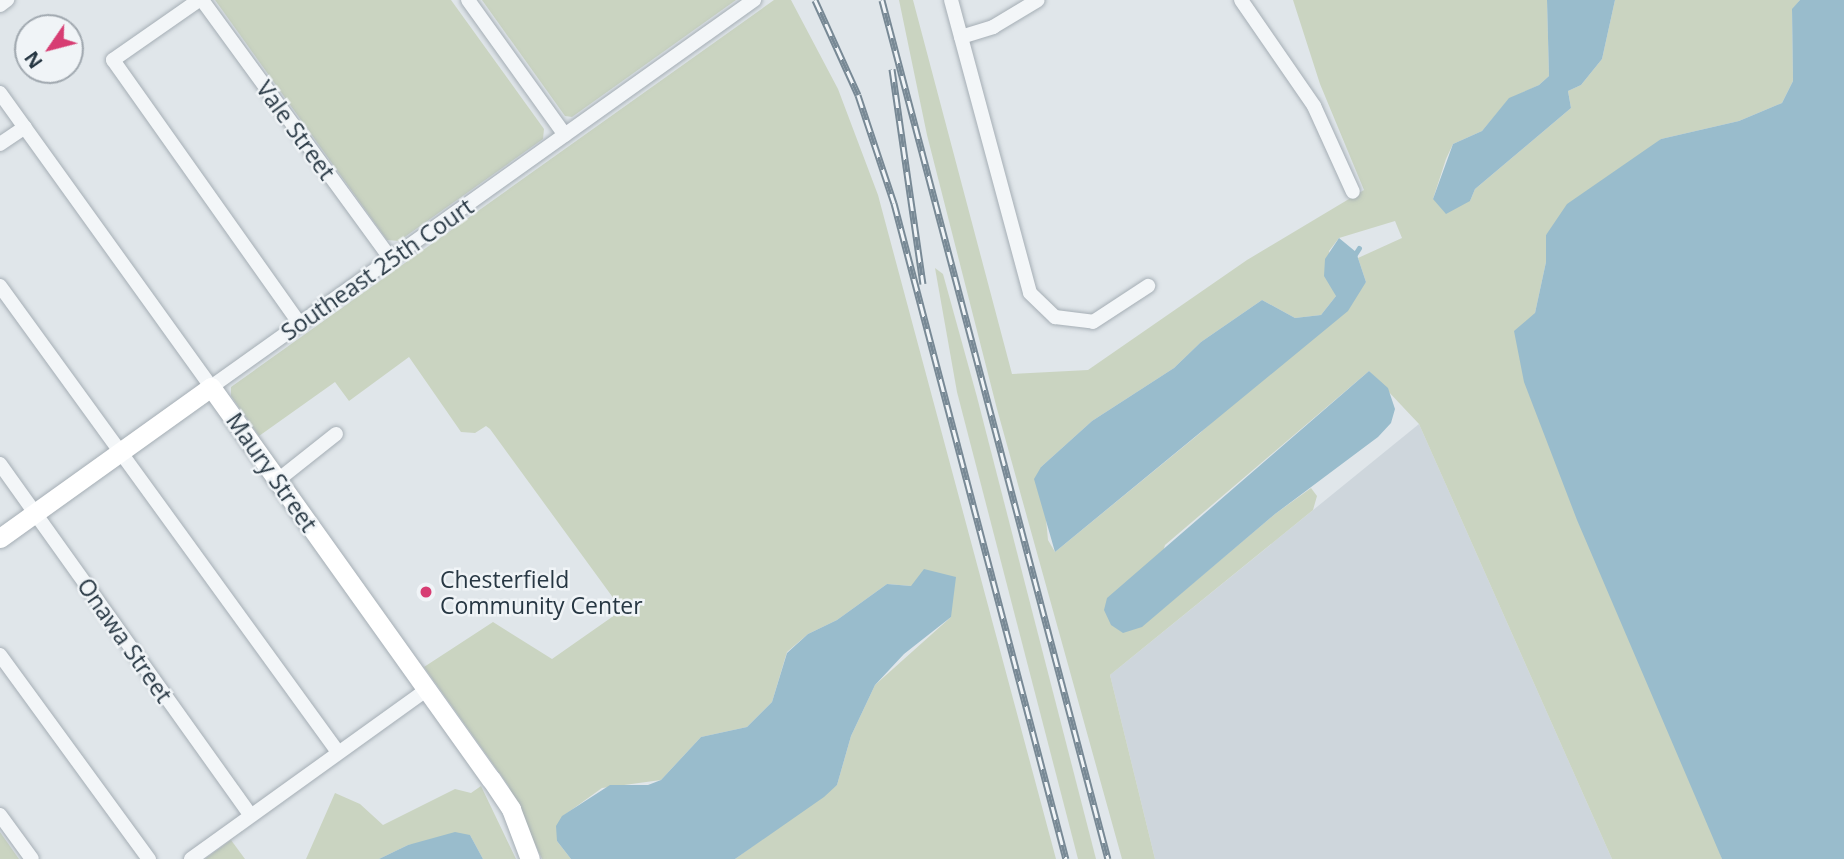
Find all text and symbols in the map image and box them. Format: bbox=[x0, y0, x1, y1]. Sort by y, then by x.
north arrow bbox=[14, 14, 84, 84]
text: N bbox=[18, 46, 49, 74]
street label: Vale Street bbox=[251, 75, 341, 185]
street label: Southeast 25th Court bbox=[276, 192, 478, 346]
street label: Maury Street bbox=[221, 407, 323, 537]
place label: Chesterfield Community Center bbox=[440, 565, 643, 619]
street label: Onawa Street bbox=[72, 572, 178, 708]
marker: Chesterfield Community Center bbox=[418, 584, 434, 600]

